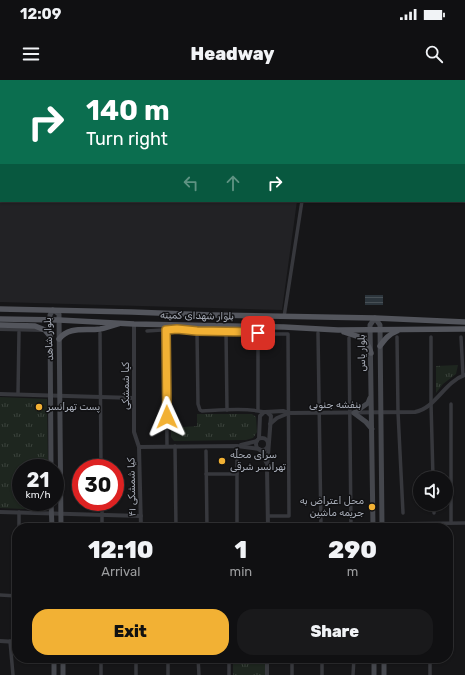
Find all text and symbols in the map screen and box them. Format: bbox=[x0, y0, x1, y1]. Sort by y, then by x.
text: 12:09 bbox=[20, 5, 61, 23]
icon: menu bbox=[20, 43, 42, 65]
text: Headway bbox=[191, 43, 274, 65]
icon: search bbox=[423, 43, 445, 65]
text: 140 m bbox=[86, 94, 170, 127]
icon: right bbox=[20, 96, 72, 148]
text: Turn right bbox=[86, 128, 168, 150]
icon: left bbox=[180, 172, 202, 194]
icon: ahead bbox=[222, 172, 244, 194]
icon: right bbox=[264, 172, 286, 194]
street label: بلوار شهدای کمیته bbox=[160, 309, 234, 323]
pin bbox=[241, 316, 275, 350]
street label: بلوار شاهد bbox=[42, 317, 56, 361]
icon: arrive bbox=[247, 322, 269, 344]
street label: بلوار یاس bbox=[356, 334, 368, 372]
street label: کیا شمشکی bbox=[120, 362, 132, 410]
position arrow bbox=[146, 396, 188, 438]
street label: بنفشه جنوبی bbox=[309, 399, 361, 411]
place label: پست تهرانسر bbox=[46, 401, 100, 414]
marker: پست تهرانسر bbox=[34, 402, 44, 412]
place label: سرای محلّه تهرانسر شرقی bbox=[230, 448, 286, 473]
marker: سرای محلّه تهرانسر شرقی bbox=[217, 456, 227, 466]
street label: ۴۱ کیا شمشکی bbox=[125, 457, 139, 517]
speed limit sign: 30 bbox=[72, 459, 124, 511]
text: 21 bbox=[27, 468, 49, 492]
map controls bbox=[413, 471, 453, 511]
button: sound bbox=[413, 471, 453, 511]
text: km/h bbox=[26, 489, 50, 501]
place label: محل اعتراض به جریمه ماشین bbox=[300, 495, 364, 519]
marker: محل اعتراض به جریمه ماشین bbox=[367, 502, 377, 512]
text: 12:10 bbox=[88, 536, 154, 564]
text: 1 bbox=[235, 536, 247, 564]
text: 290 bbox=[328, 536, 377, 564]
text: Arrival bbox=[101, 564, 140, 579]
text: min bbox=[230, 564, 252, 579]
text: m bbox=[347, 564, 358, 579]
button: Exit bbox=[32, 609, 229, 655]
button: Share bbox=[237, 609, 433, 655]

